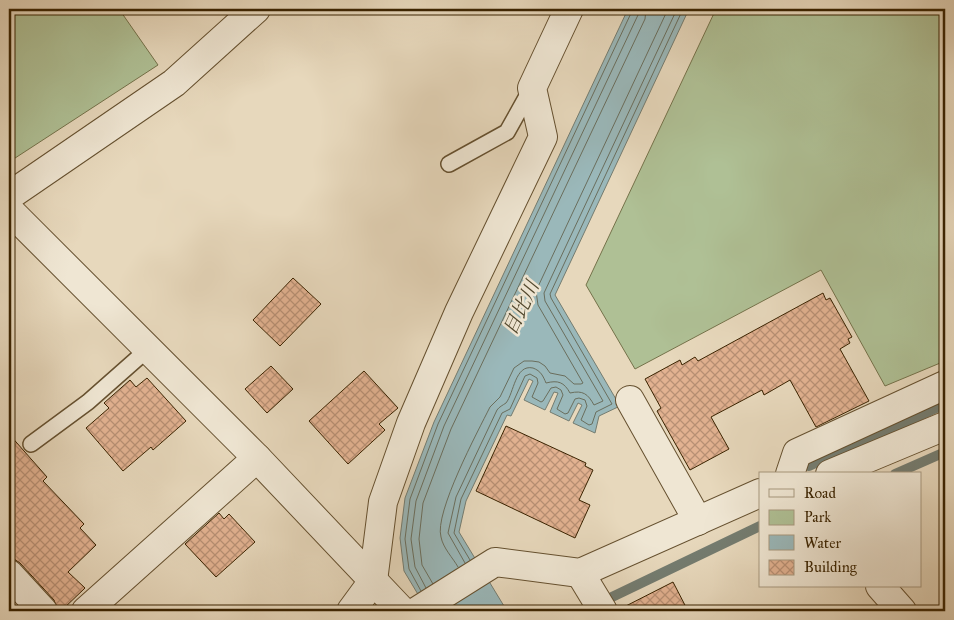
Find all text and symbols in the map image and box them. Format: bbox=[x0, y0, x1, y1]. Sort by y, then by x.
water label: 目比川 bbox=[499, 276, 544, 339]
legend bbox=[759, 472, 922, 588]
text: Road bbox=[804, 484, 836, 502]
text: Park bbox=[804, 508, 831, 526]
text: Water bbox=[804, 534, 841, 552]
text: Building bbox=[804, 558, 858, 576]

